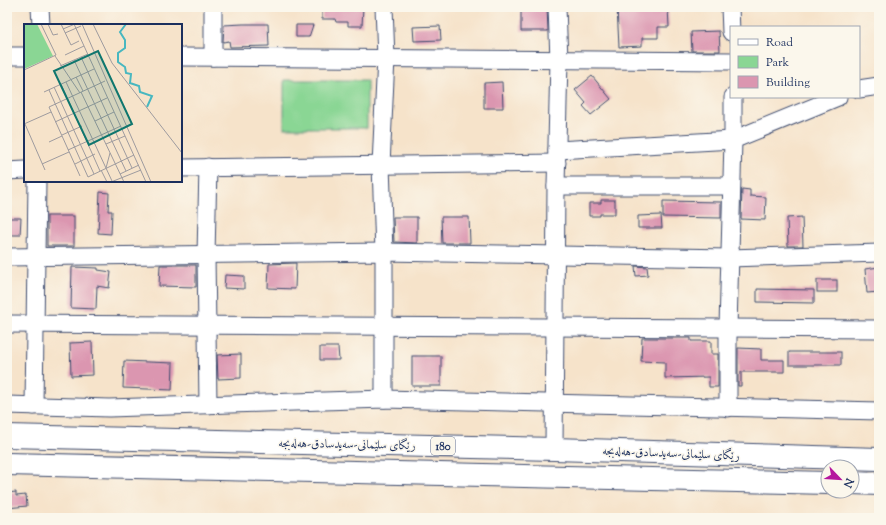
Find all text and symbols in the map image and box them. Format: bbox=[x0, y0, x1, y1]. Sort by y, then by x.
inset map bbox=[24, 24, 182, 182]
legend bbox=[730, 26, 860, 98]
text: Road bbox=[766, 34, 793, 52]
text: Park bbox=[766, 54, 789, 72]
text: Building bbox=[766, 74, 810, 92]
street label: رێگای سلێمانی-سەیدسادق-هەلەبجە bbox=[278, 435, 416, 455]
road number: 180 bbox=[431, 437, 455, 455]
street label: رێگای سلێمانی-سەیدسادق-هەلەبجە bbox=[602, 443, 740, 465]
north arrow bbox=[820, 459, 860, 499]
text: N bbox=[839, 475, 858, 490]

